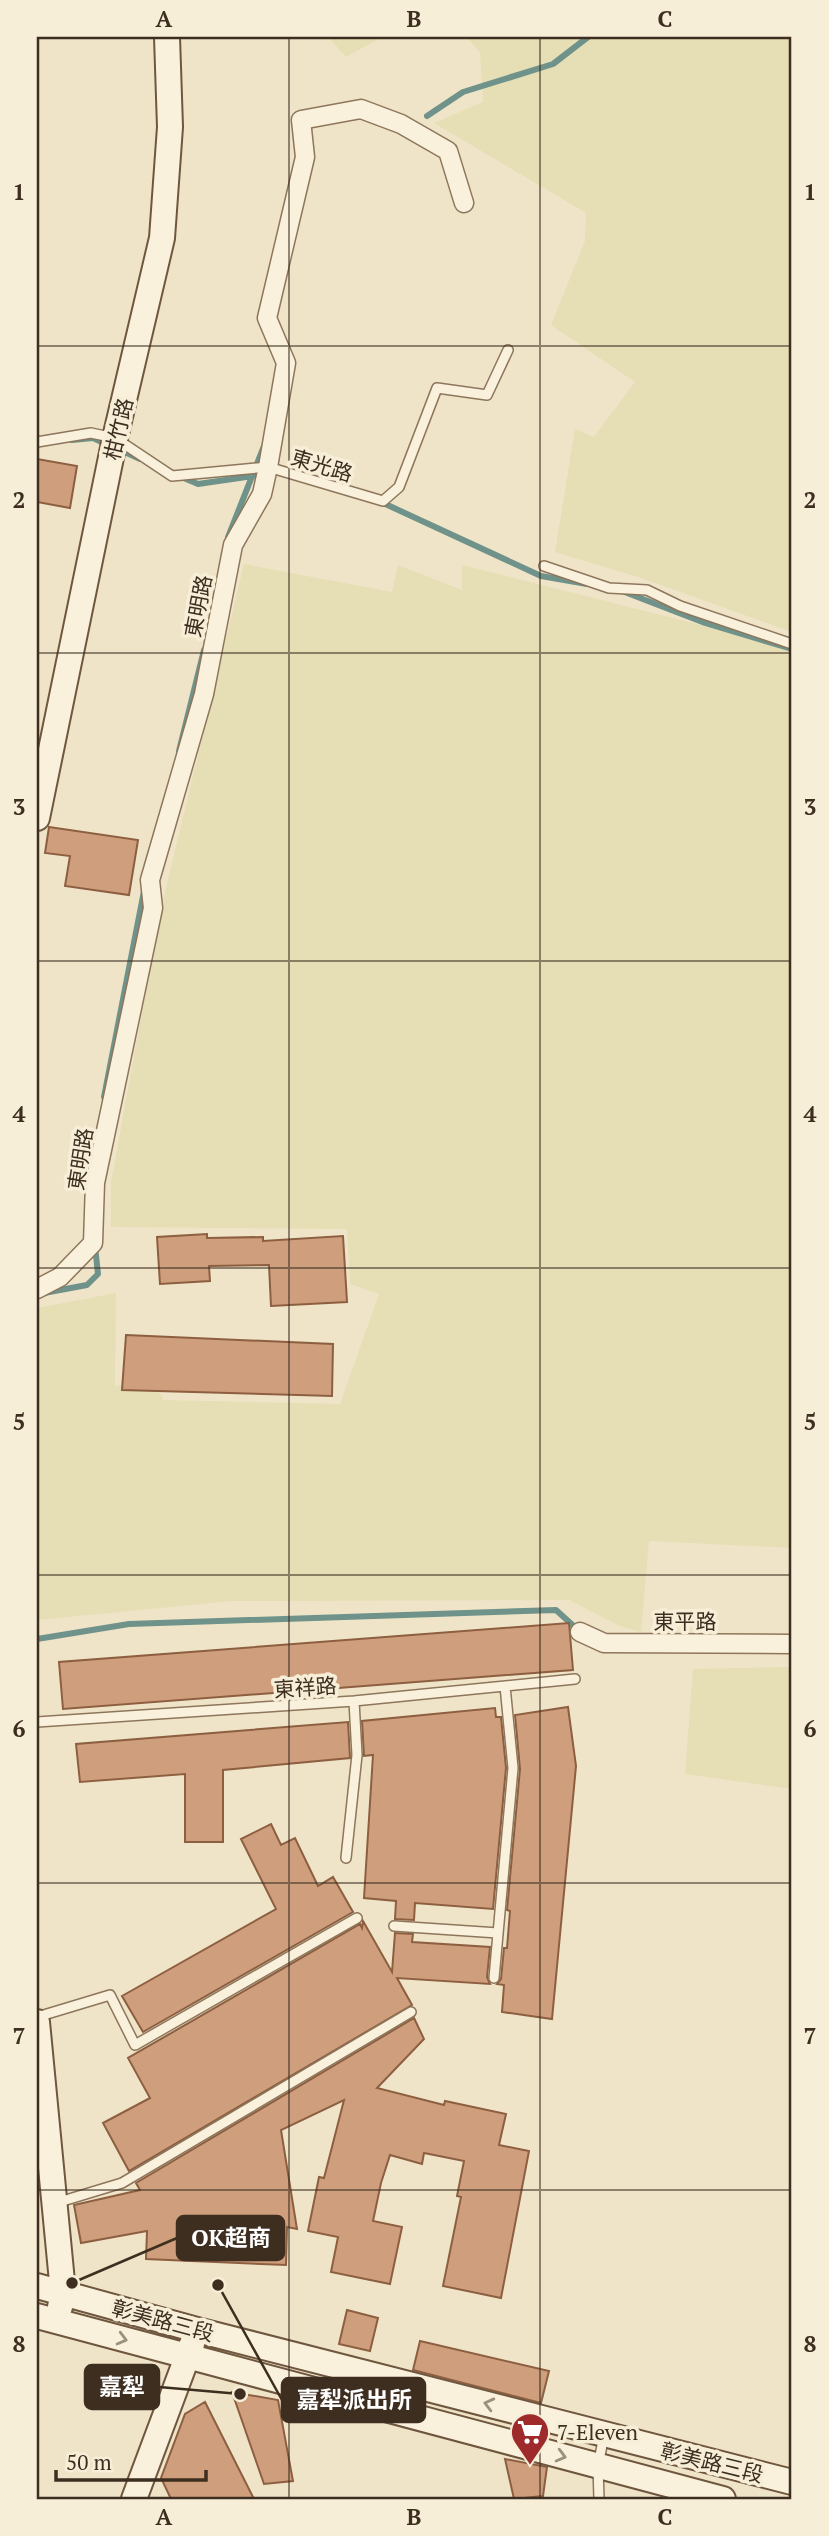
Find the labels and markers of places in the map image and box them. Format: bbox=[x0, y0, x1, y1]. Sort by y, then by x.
callout: OK超商 bbox=[177, 2216, 284, 2260]
callout: 嘉犁 bbox=[85, 2365, 159, 2409]
callout: 嘉犁派出所 bbox=[282, 2378, 425, 2422]
supermarket icon: 7-Eleven bbox=[509, 2411, 551, 2466]
place label: 7-Eleven bbox=[557, 2418, 639, 2446]

